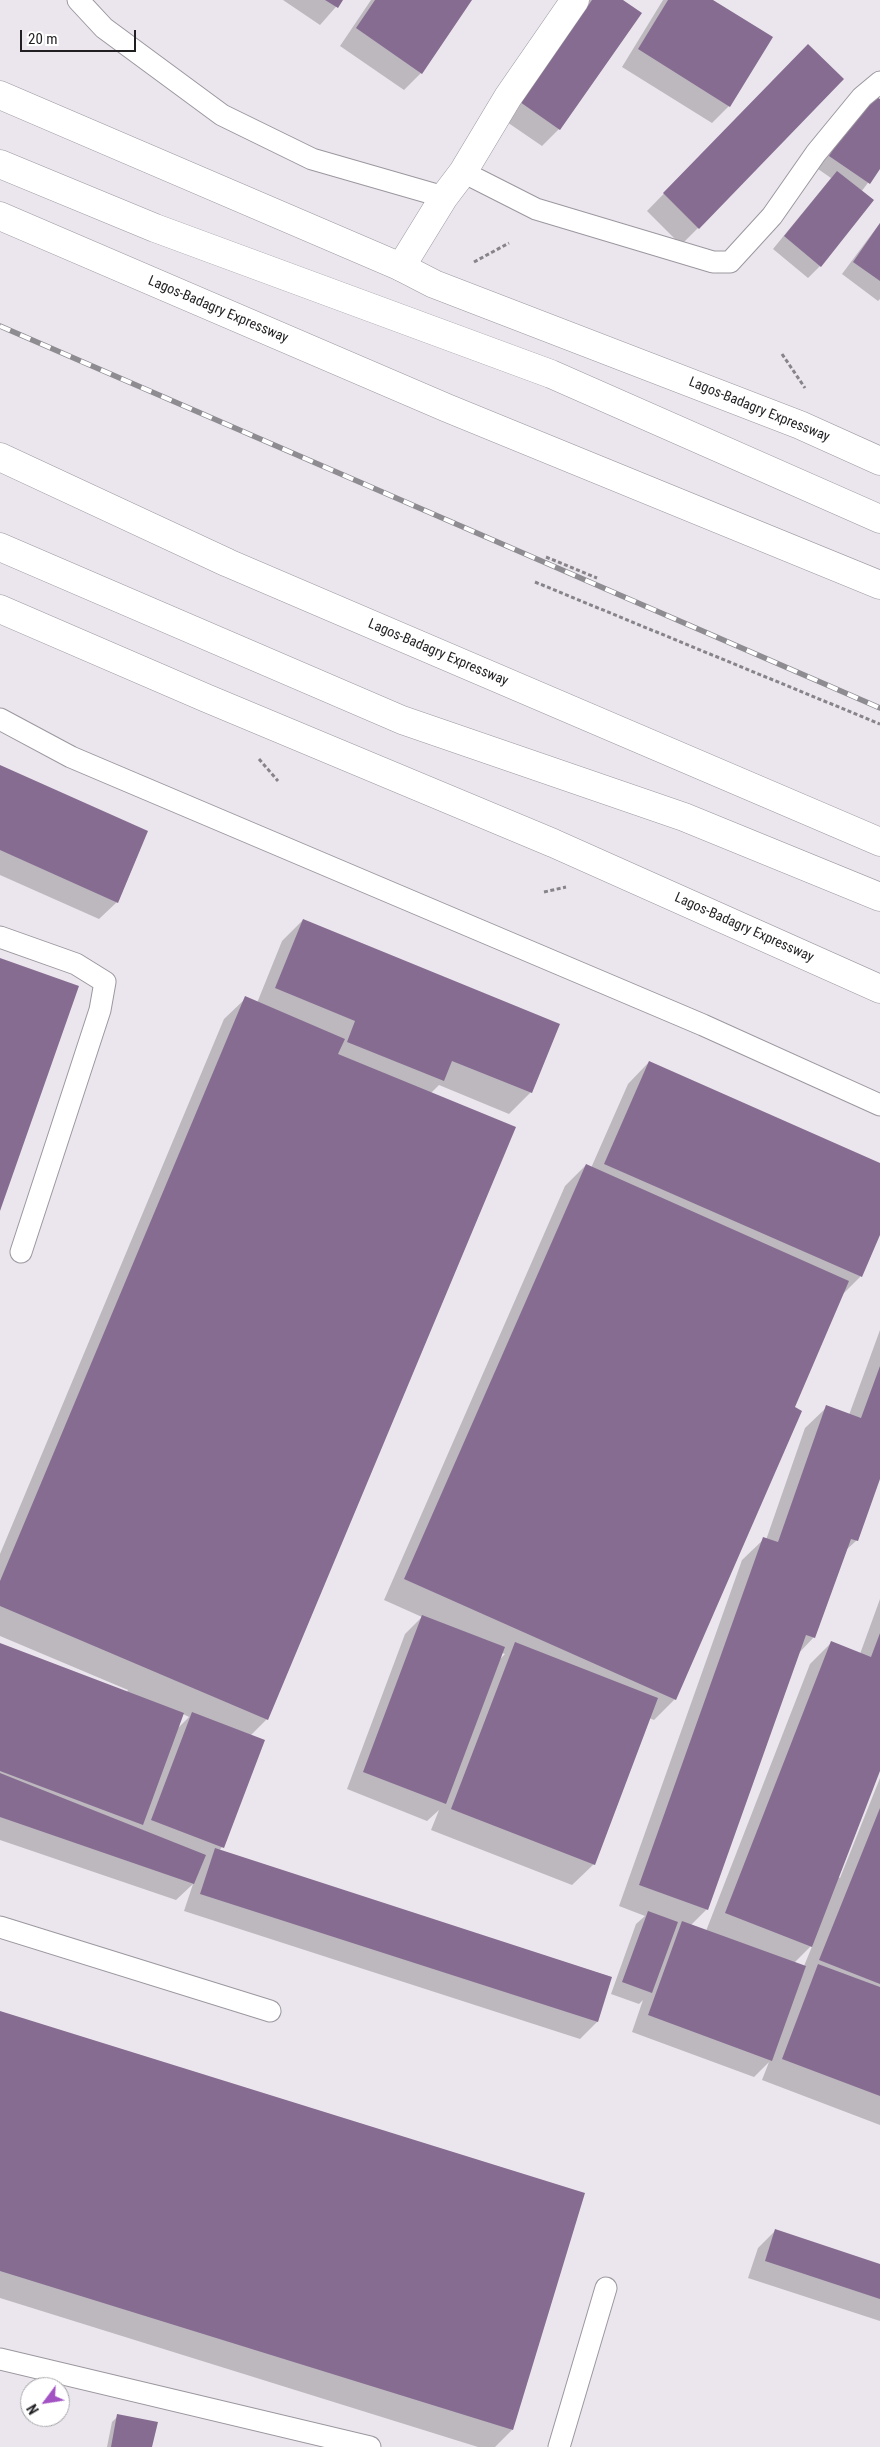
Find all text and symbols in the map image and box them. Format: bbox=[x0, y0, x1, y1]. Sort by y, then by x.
scale bar bbox=[22, 20, 139, 52]
text: 20 m bbox=[28, 30, 58, 48]
street label: Lagos-Badagry Expressway bbox=[145, 273, 291, 347]
street label: Lagos-Badagry Expressway bbox=[686, 374, 832, 446]
street label: Lagos-Badagry Expressway bbox=[365, 616, 511, 690]
street label: Lagos-Badagry Expressway bbox=[672, 890, 816, 966]
north arrow bbox=[20, 2377, 70, 2427]
text: N bbox=[24, 2401, 42, 2417]

